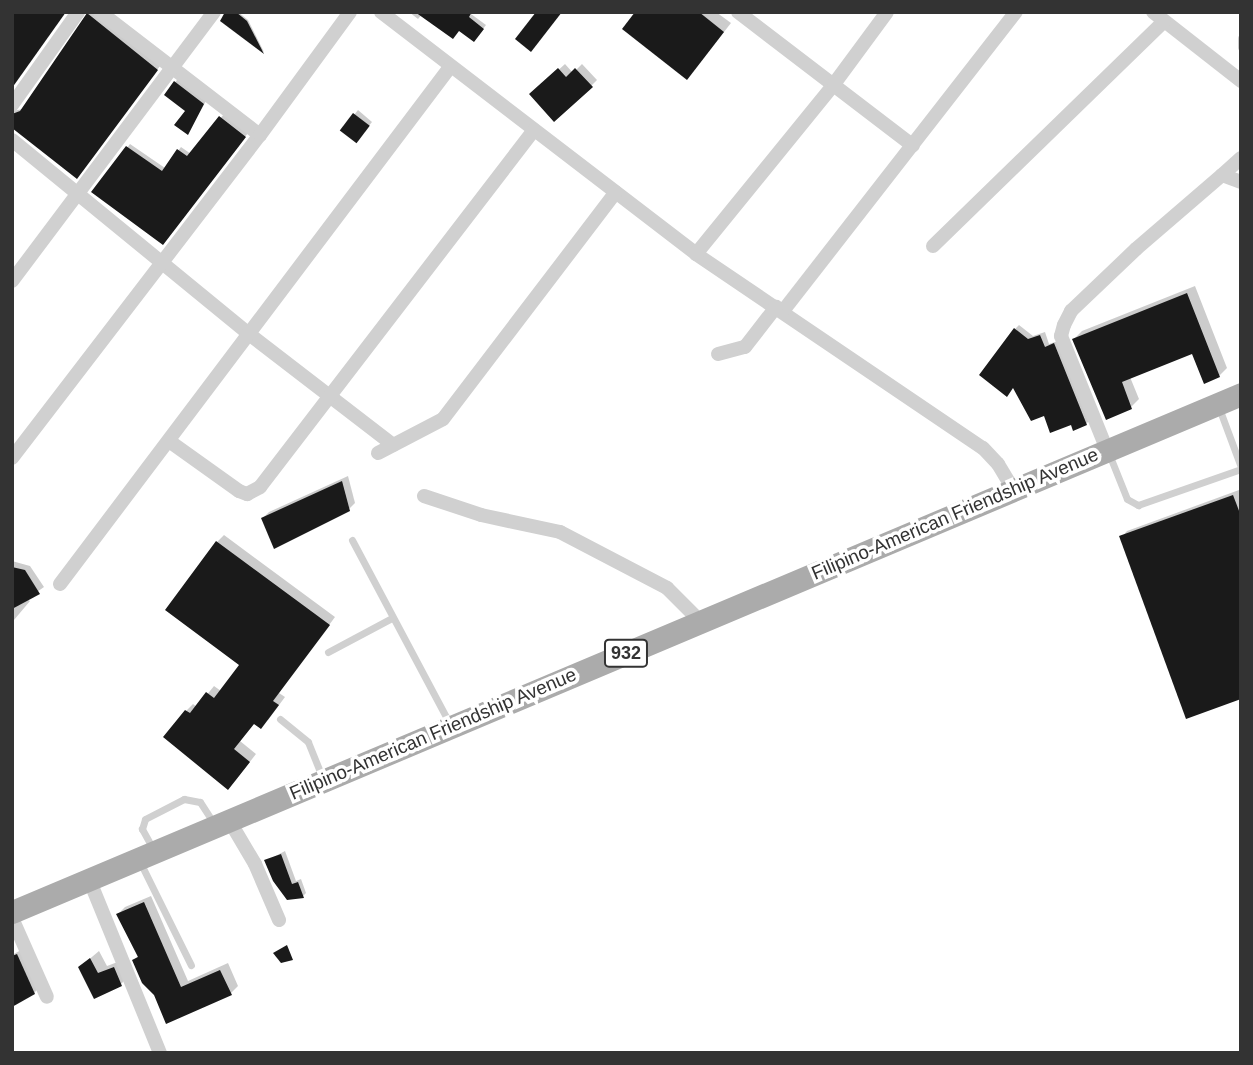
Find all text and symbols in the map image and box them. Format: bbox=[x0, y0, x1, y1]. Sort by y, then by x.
street label: Filipino-American Friendship Avenue bbox=[808, 443, 1102, 585]
road number: 932 bbox=[603, 638, 649, 668]
street label: Filipino-American Friendship Avenue bbox=[286, 663, 580, 805]

